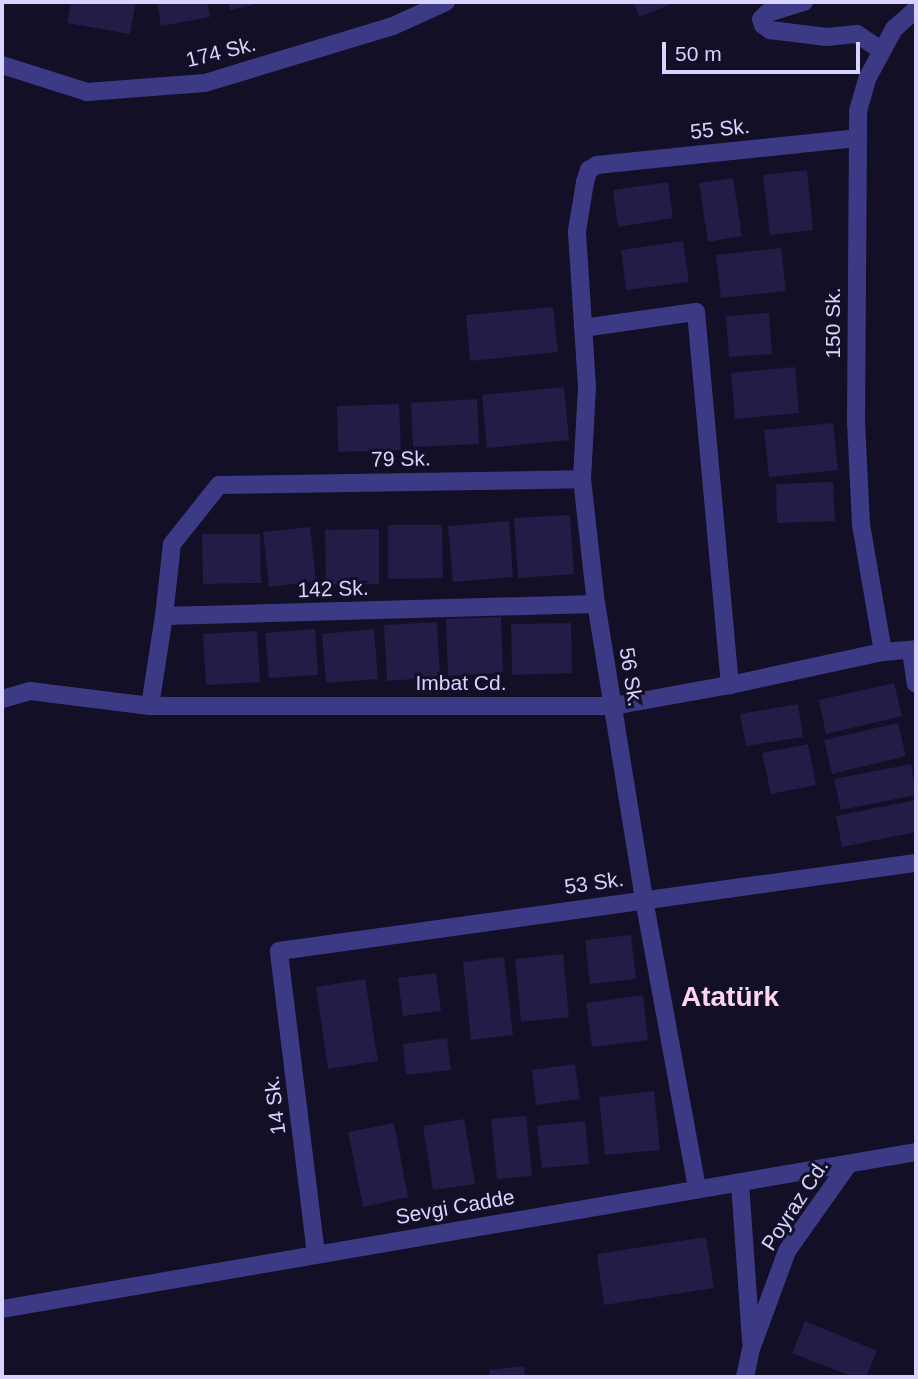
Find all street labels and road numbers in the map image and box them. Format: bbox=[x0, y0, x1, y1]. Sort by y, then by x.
street label: 174 Sk. bbox=[183, 31, 259, 73]
street label: 55 Sk. bbox=[689, 113, 751, 145]
street label: 150 Sk. bbox=[820, 287, 846, 359]
street label: 79 Sk. bbox=[371, 446, 431, 472]
street label: 142 Sk. bbox=[297, 575, 369, 603]
street label: 56 Sk. bbox=[614, 646, 648, 708]
street label: Imbat Cd. bbox=[415, 670, 507, 696]
street label: 53 Sk. bbox=[563, 866, 625, 900]
street label: 14 Sk. bbox=[259, 1074, 291, 1136]
street label: Poyraz Cd. bbox=[756, 1155, 834, 1255]
street label: Sevgi Cadde bbox=[394, 1184, 516, 1230]

